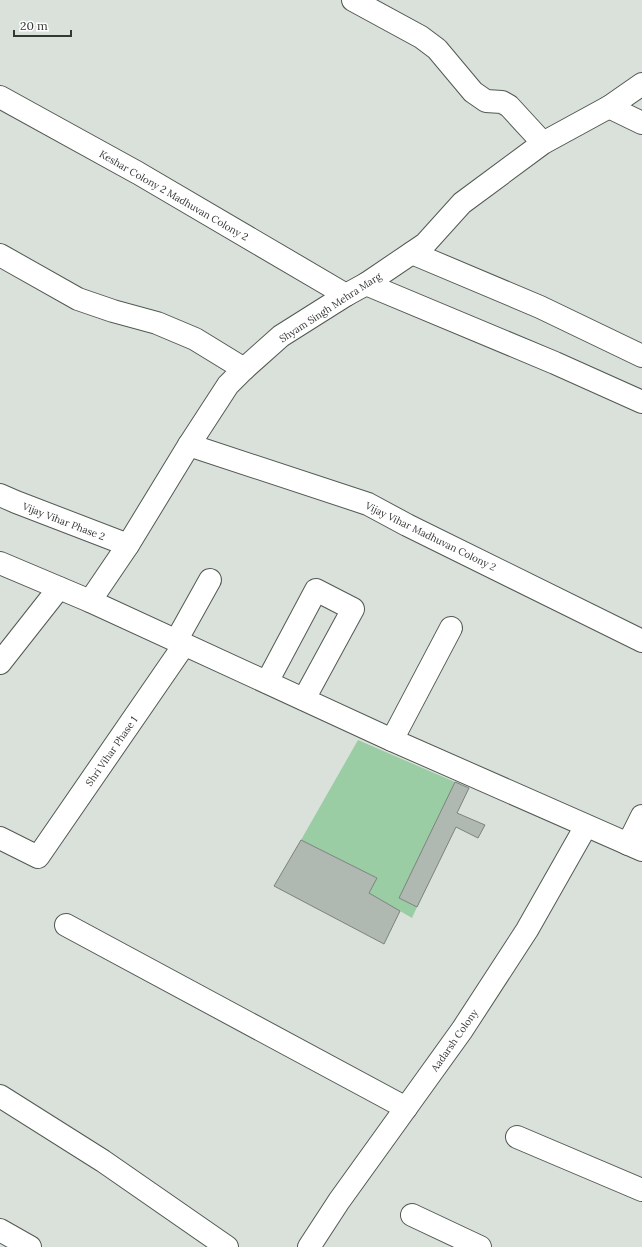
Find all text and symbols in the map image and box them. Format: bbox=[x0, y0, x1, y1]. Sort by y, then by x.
scale bar bbox=[14, 12, 71, 38]
text: 20 m bbox=[20, 18, 48, 33]
street label: Keshar Colony 2 Madhuvan Colony 2 bbox=[97, 147, 251, 244]
street label: Shyam Singh Mehra Marg bbox=[277, 269, 384, 345]
street label: Vijay Vihar Phase 2 bbox=[20, 499, 107, 543]
street label: Vijay Vihar Madhuvan Colony 2 bbox=[362, 499, 498, 574]
street label: Shri Vihar Phase 1 bbox=[83, 714, 141, 789]
street label: Aadarsh Colony bbox=[428, 1006, 481, 1075]

